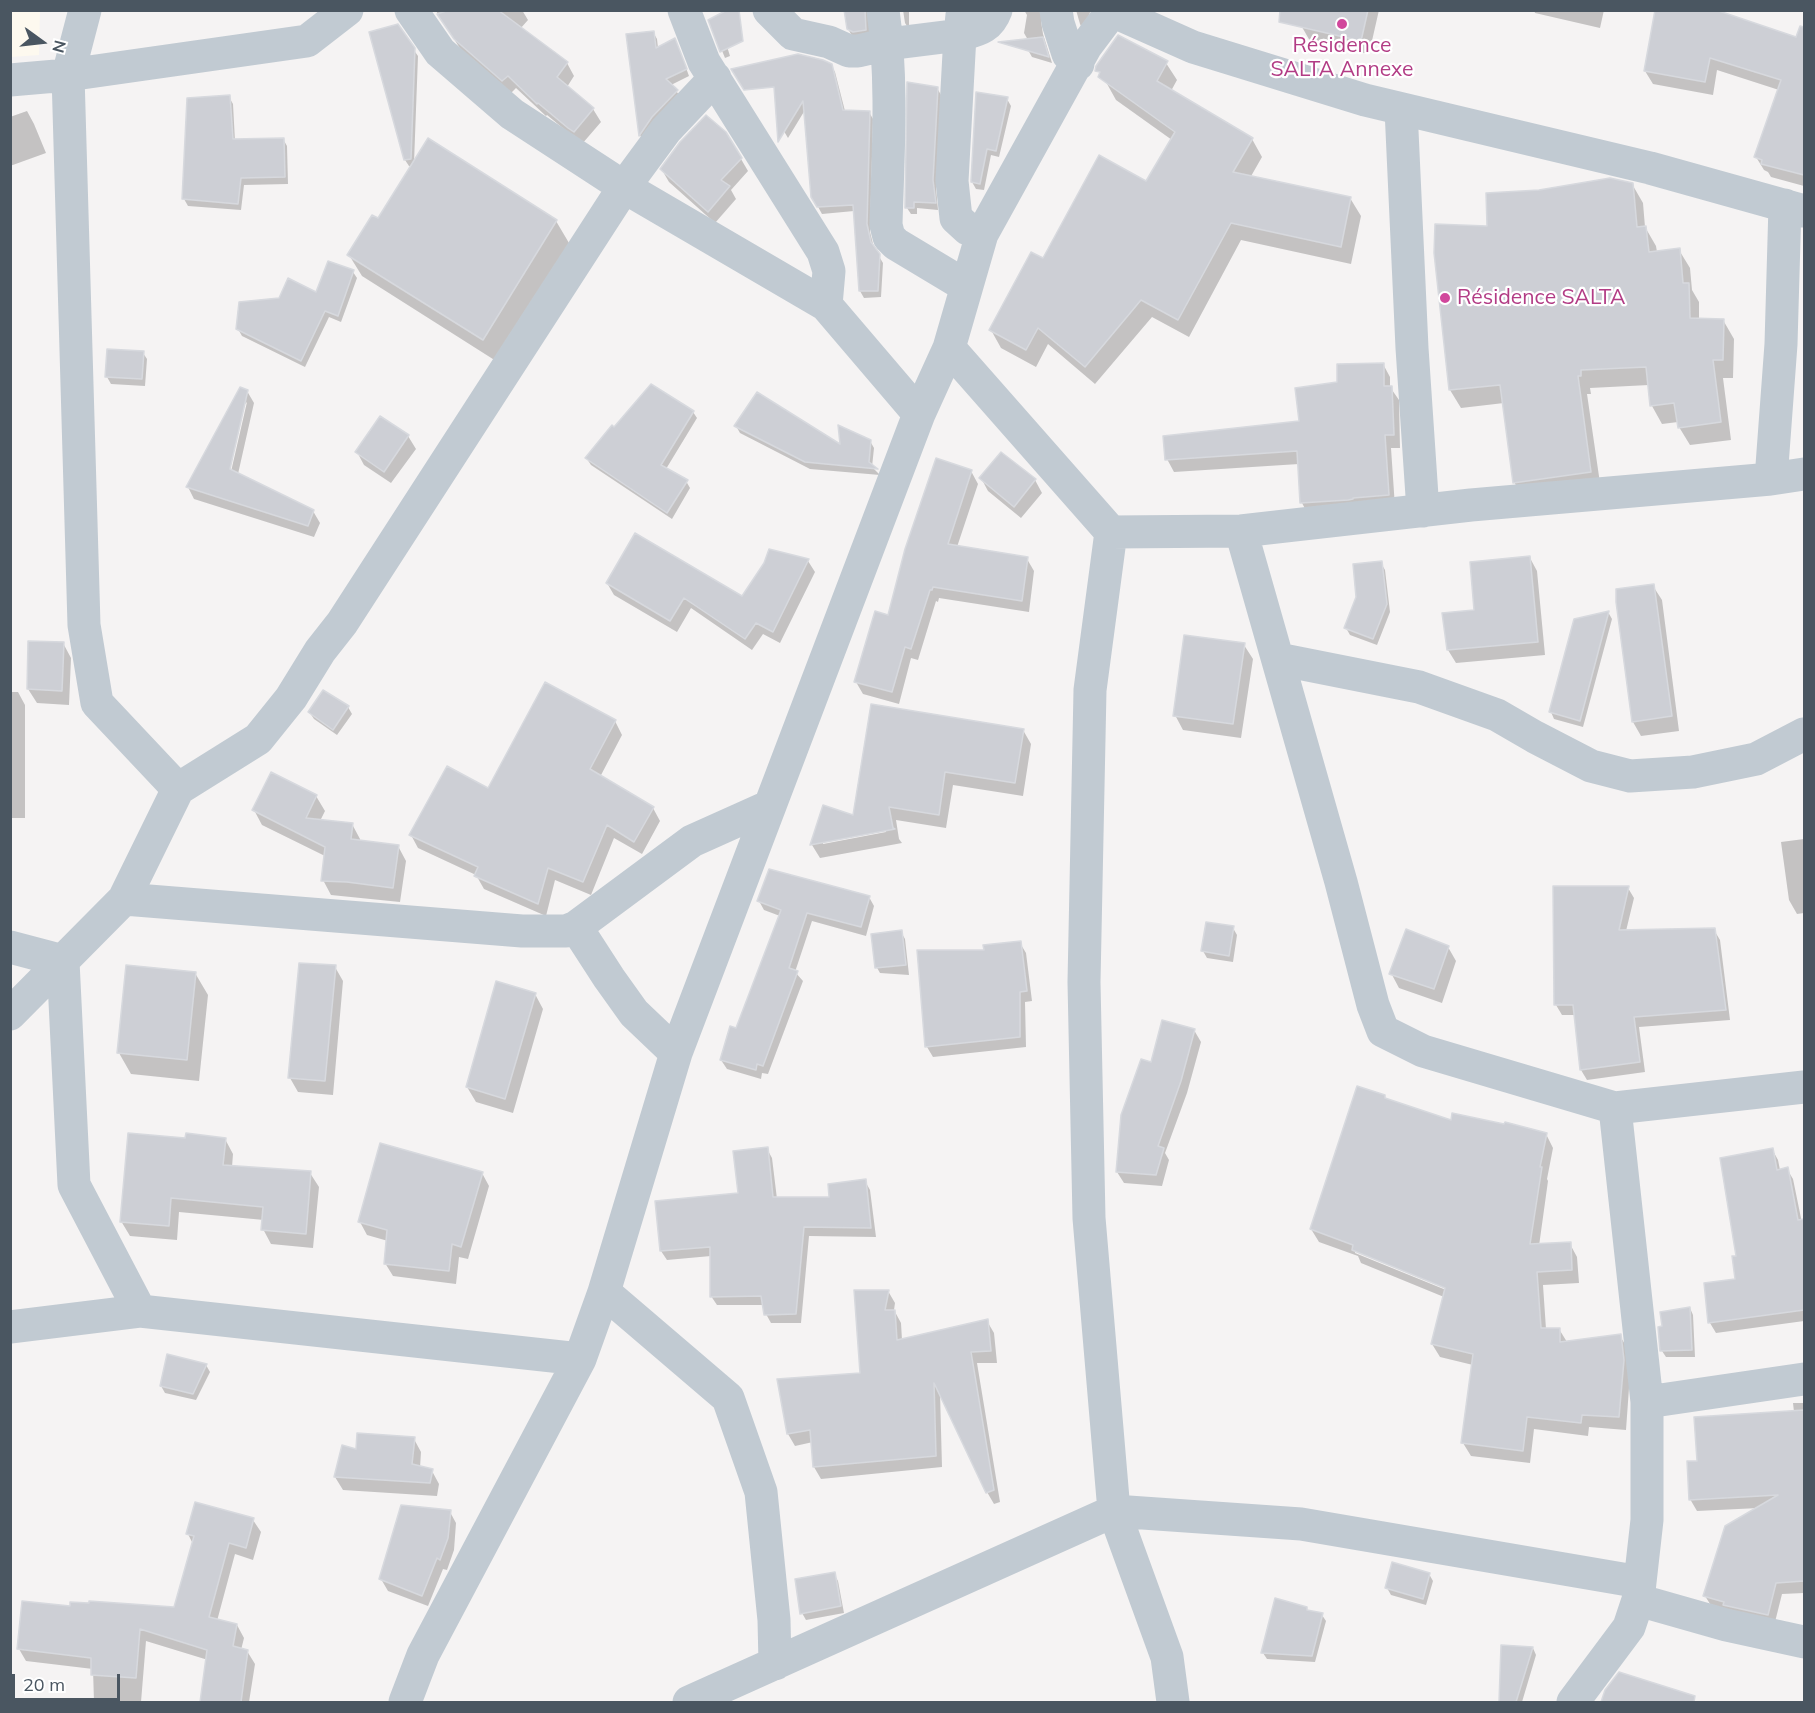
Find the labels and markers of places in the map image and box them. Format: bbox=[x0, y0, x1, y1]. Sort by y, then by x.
marker: Résidence SALTA Annexe bbox=[1335, 17, 1349, 31]
place label: Résidence SALTA Annexe bbox=[1270, 33, 1414, 83]
place label: Résidence SALTA bbox=[1457, 285, 1625, 311]
marker: Résidence SALTA bbox=[1438, 291, 1452, 305]

